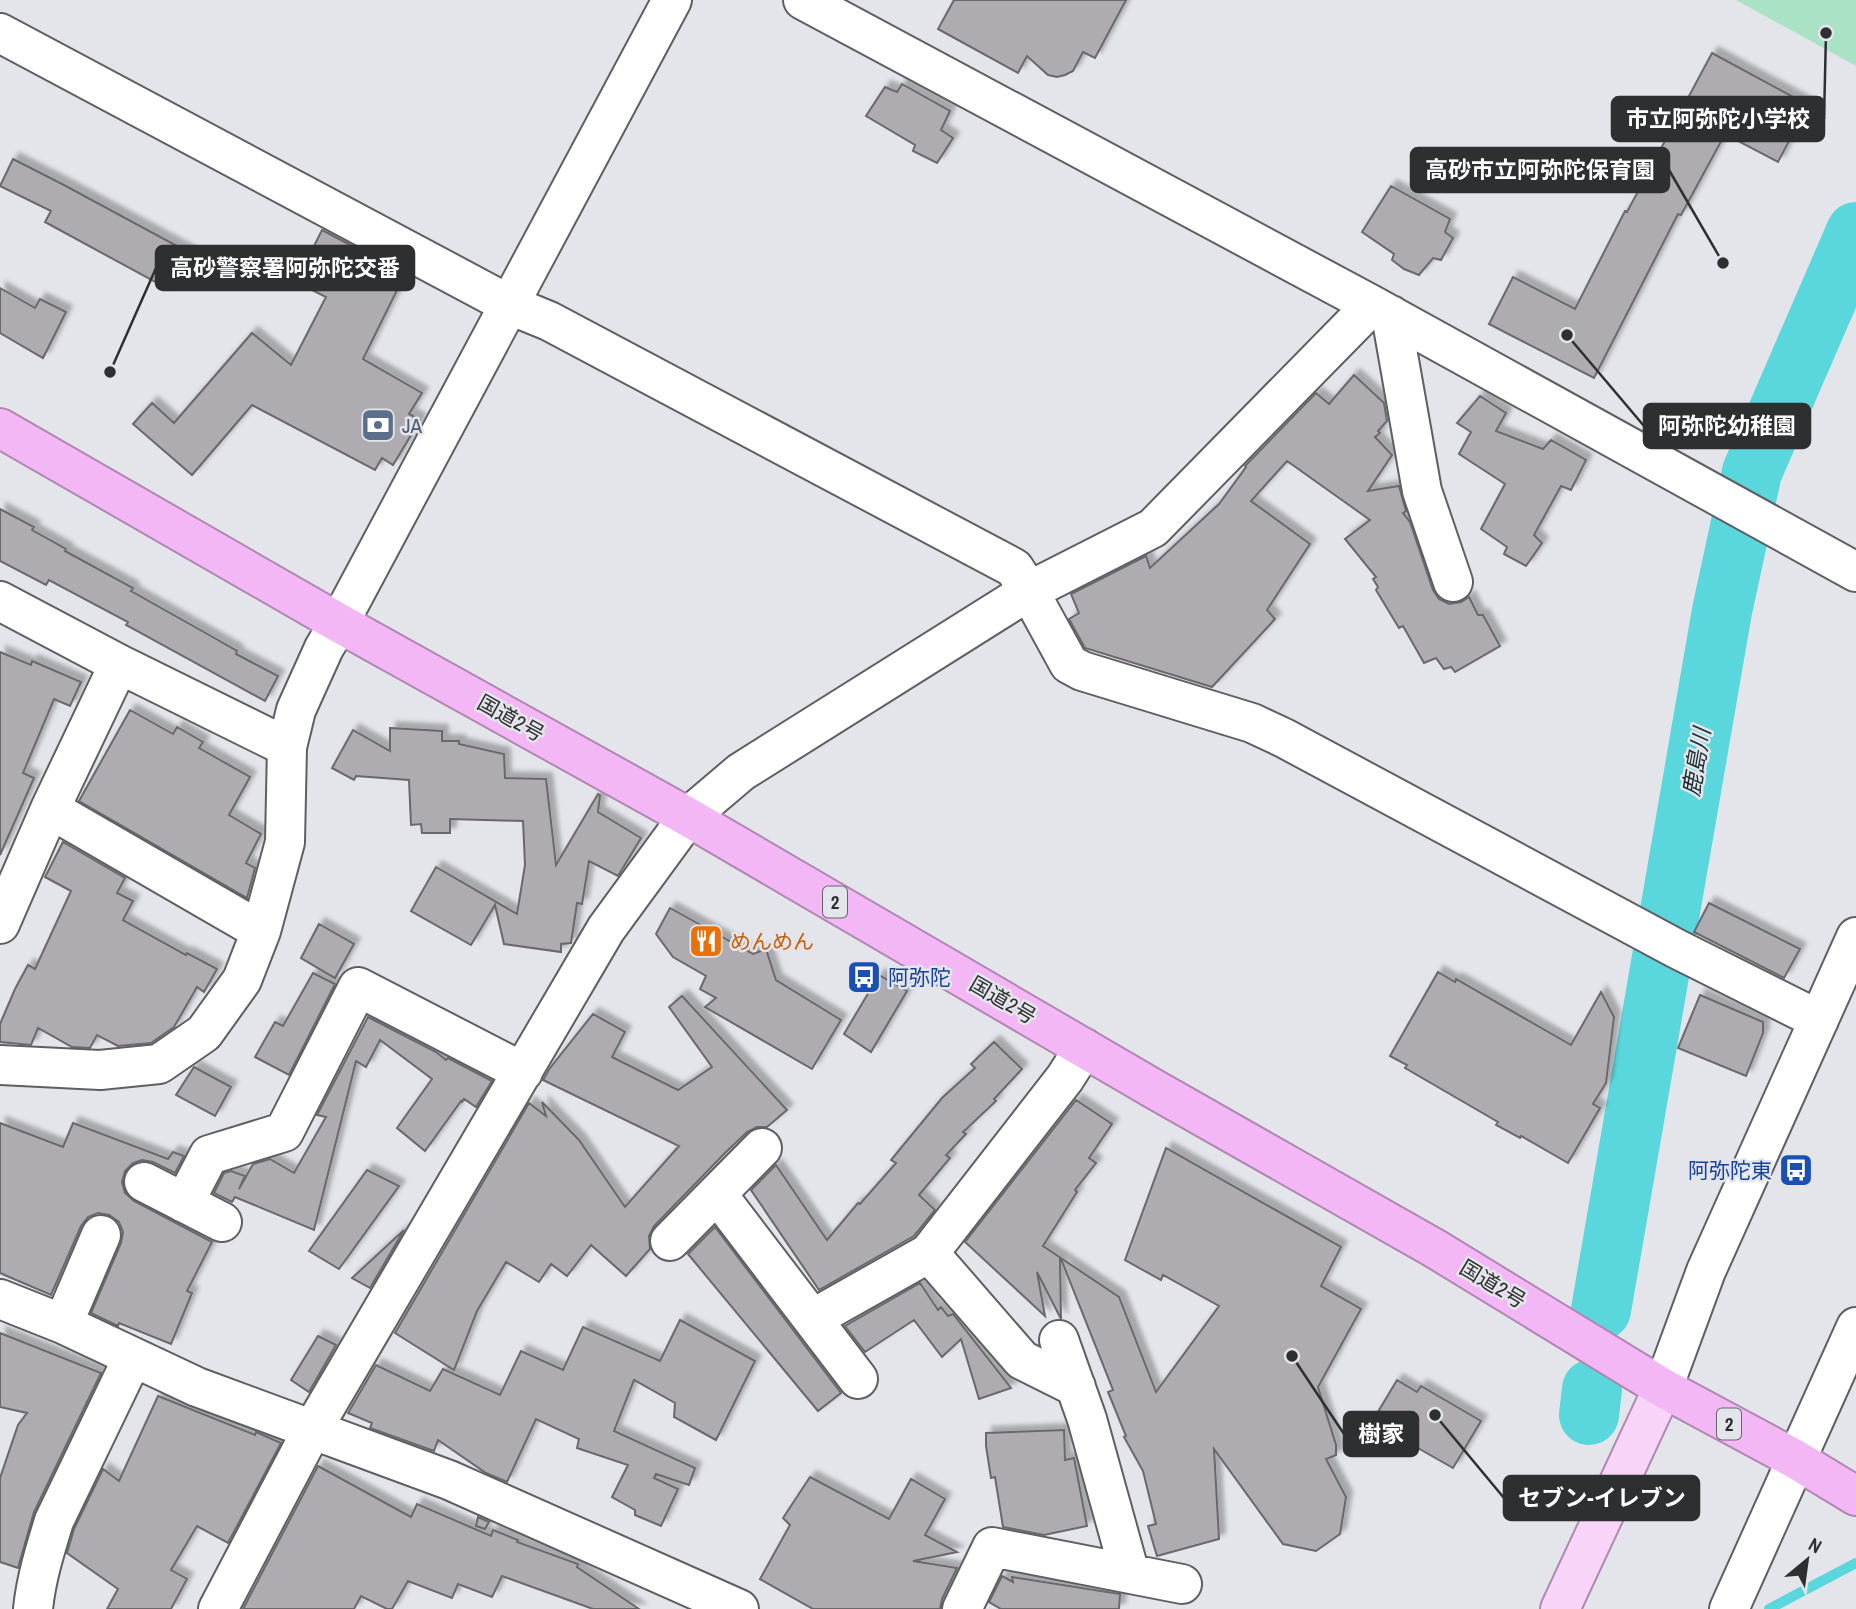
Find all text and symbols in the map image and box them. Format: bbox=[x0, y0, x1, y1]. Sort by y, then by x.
callout: 市立阿弥陀小学校 bbox=[1612, 97, 1824, 141]
text: 市立阿弥陀小学校 bbox=[1626, 103, 1810, 134]
callout: 高砂市立阿弥陀保育園 bbox=[1411, 148, 1669, 192]
text: 高砂市立阿弥陀保育園 bbox=[1425, 154, 1655, 185]
callout: 高砂警察署阿弥陀交番 bbox=[156, 246, 414, 290]
text: 高砂警察署阿弥陀交番 bbox=[170, 252, 400, 283]
callout: 阿弥陀幼稚園 bbox=[1644, 404, 1810, 448]
bank icon: JA bbox=[359, 406, 397, 444]
text: 阿弥陀幼稚園 bbox=[1658, 410, 1796, 441]
place label: JA bbox=[402, 411, 423, 440]
street label: 国道2号 bbox=[472, 688, 550, 748]
water label: 鹿島川 bbox=[1675, 722, 1718, 799]
road number: 2 bbox=[823, 887, 847, 918]
restaurant icon: めんめん bbox=[687, 922, 725, 960]
place label: めんめん bbox=[730, 927, 814, 956]
bus stop icon: 阿弥陀 bbox=[845, 958, 883, 996]
place label: 阿弥陀 bbox=[888, 963, 951, 992]
street label: 国道2号 bbox=[964, 969, 1042, 1031]
bus stop icon: 阿弥陀東 bbox=[1777, 1151, 1815, 1189]
place label: 阿弥陀東 bbox=[1688, 1156, 1772, 1185]
street label: 国道2号 bbox=[1454, 1253, 1532, 1315]
road number: 2 bbox=[1717, 1408, 1741, 1440]
callout: 樹家 bbox=[1344, 1412, 1418, 1456]
text: 樹家 bbox=[1358, 1418, 1404, 1449]
callout: セブン-イレブン bbox=[1504, 1476, 1699, 1520]
text: セブン-イレブン bbox=[1518, 1482, 1686, 1513]
north arrow bbox=[1772, 1525, 1842, 1595]
text: N bbox=[1804, 1531, 1826, 1559]

